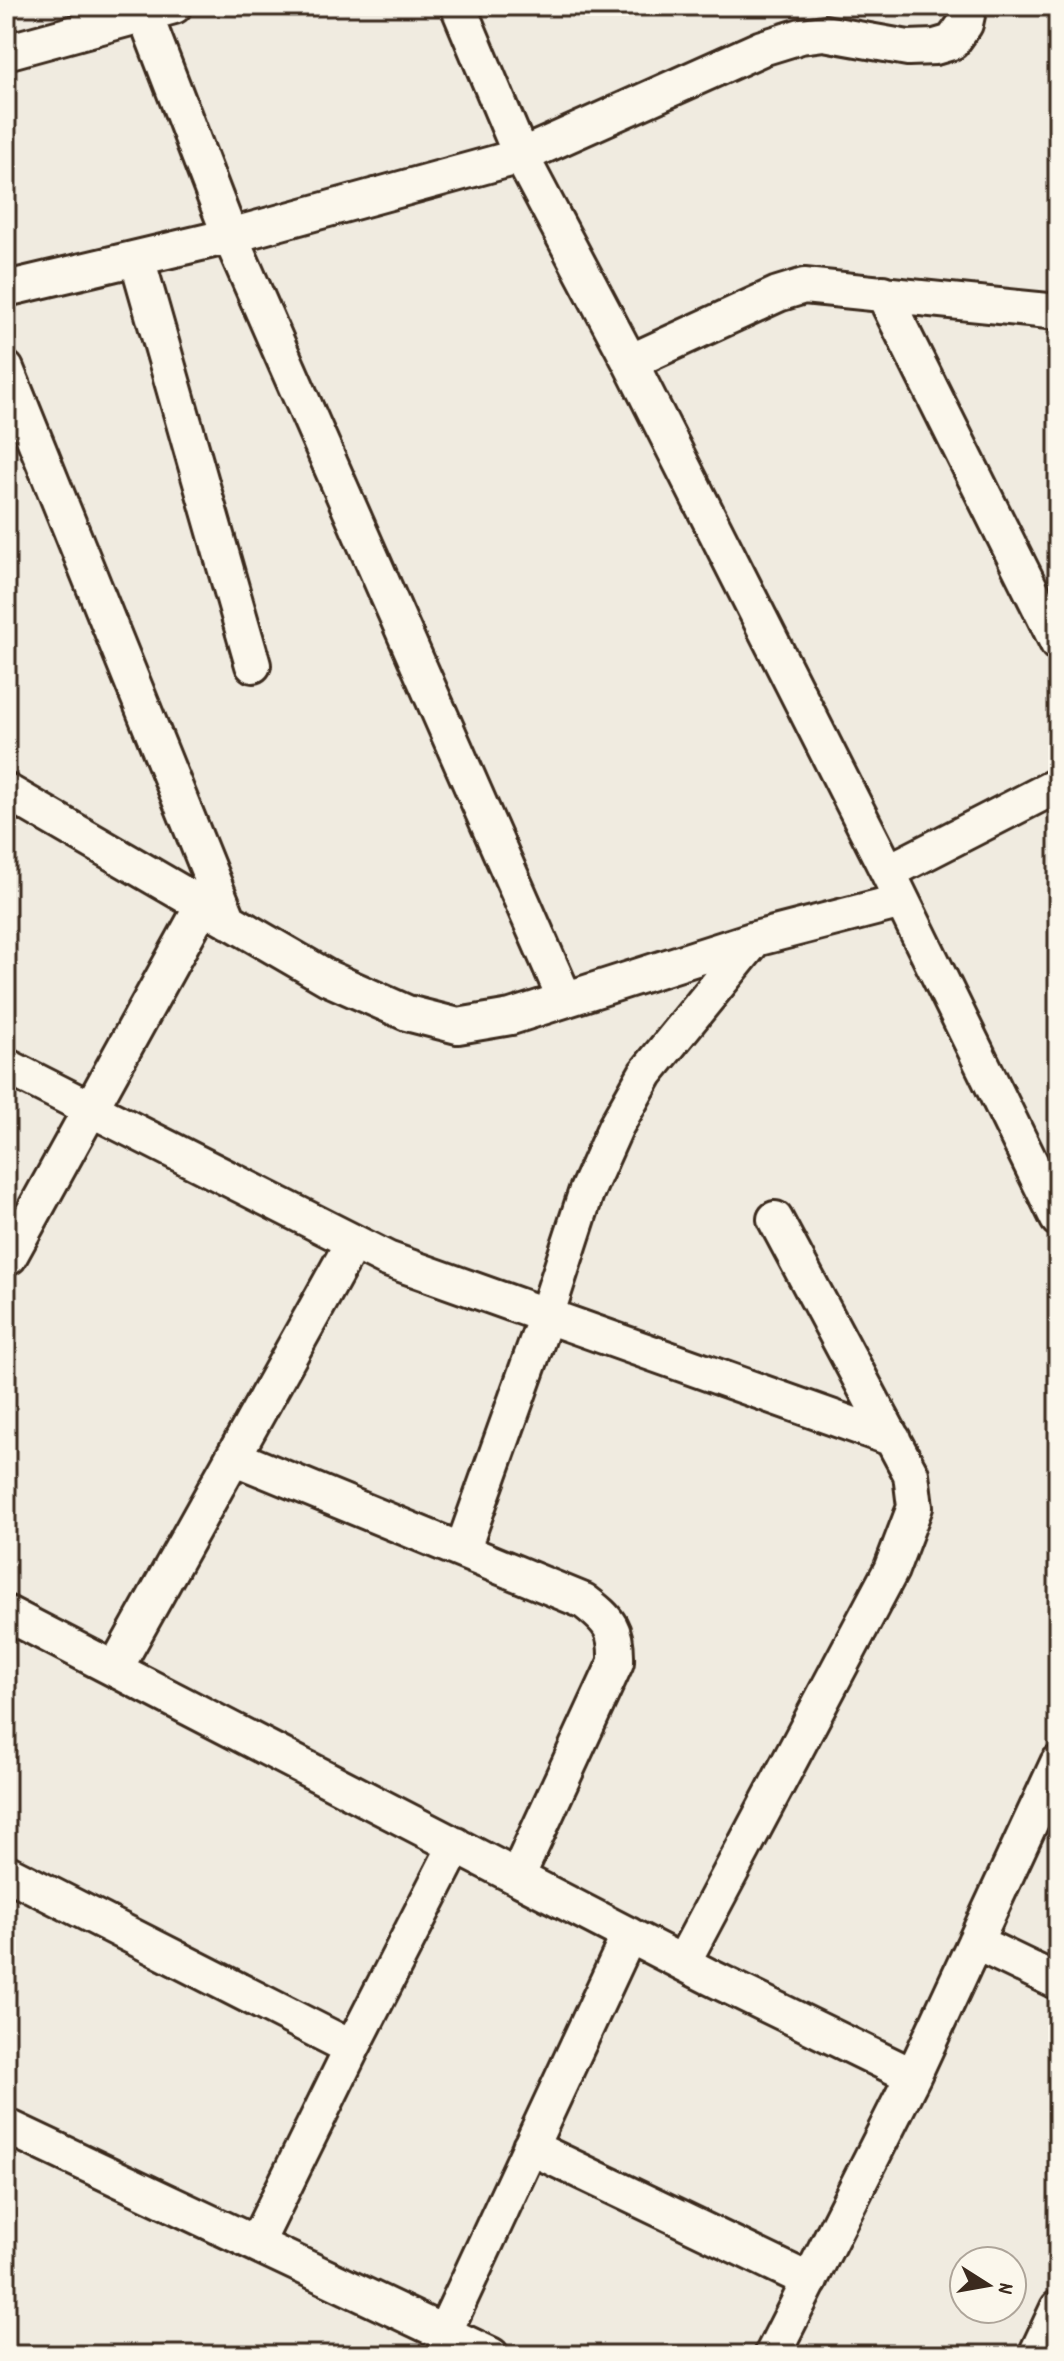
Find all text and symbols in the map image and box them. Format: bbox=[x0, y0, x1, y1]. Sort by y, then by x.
north arrow bbox=[948, 2245, 1028, 2325]
text: N bbox=[988, 2280, 1020, 2297]

